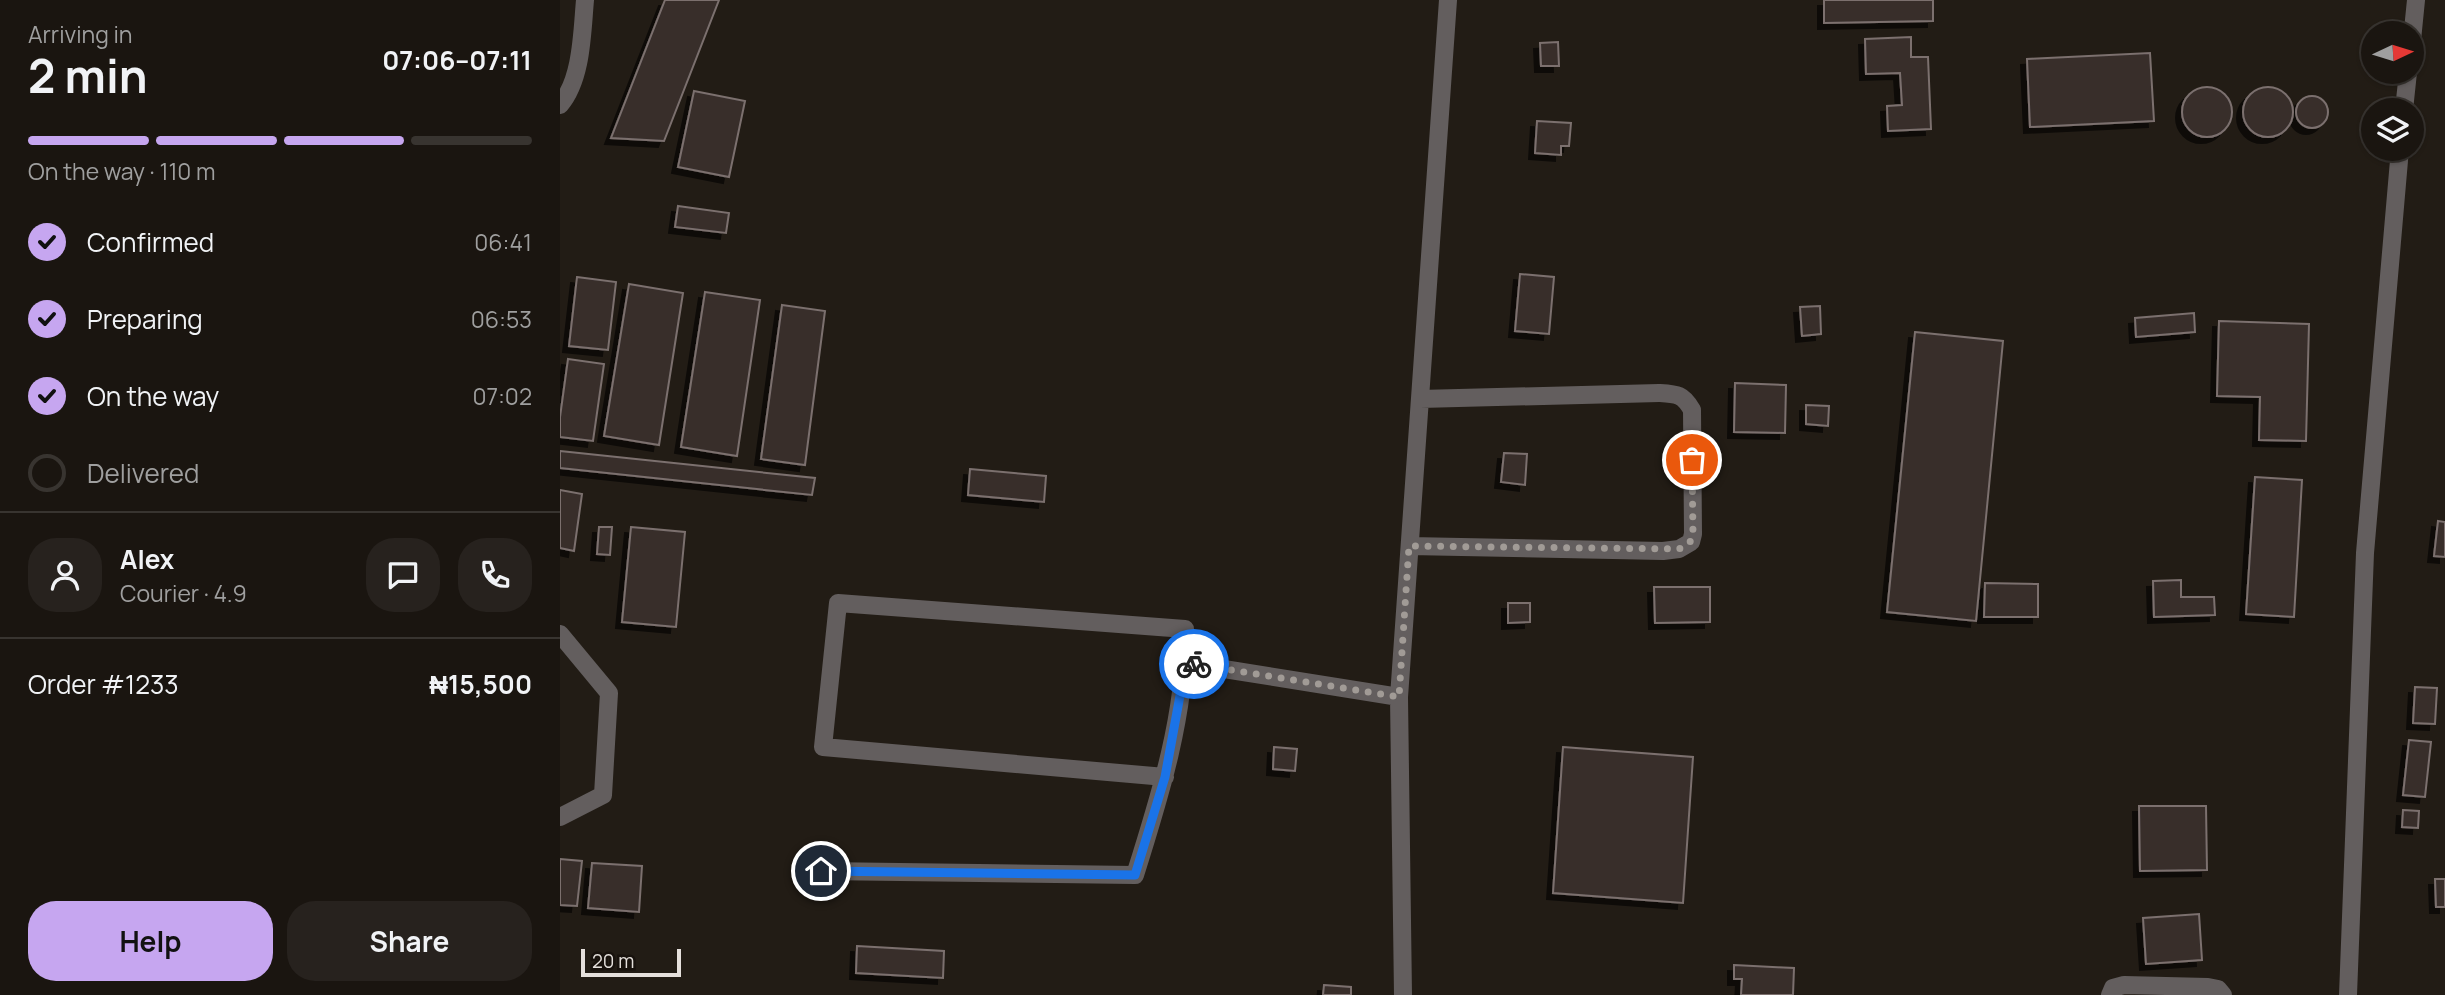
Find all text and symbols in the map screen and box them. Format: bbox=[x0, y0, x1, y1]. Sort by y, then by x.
text: Arriving in bbox=[28, 18, 133, 50]
north arrow bbox=[2361, 21, 2424, 84]
map controls bbox=[2361, 21, 2424, 161]
text: 07:06–07:11 bbox=[382, 42, 532, 78]
text: 2 min bbox=[28, 44, 148, 107]
button: layers bbox=[2361, 98, 2424, 161]
text: On the way · 110 m bbox=[28, 155, 215, 187]
icon: check bbox=[28, 223, 66, 261]
text: Confirmed bbox=[87, 224, 214, 260]
text: 06:41 bbox=[474, 226, 532, 258]
icon: check bbox=[28, 300, 66, 338]
text: Preparing bbox=[87, 301, 203, 337]
text: 06:53 bbox=[471, 303, 532, 335]
icon: check bbox=[28, 377, 66, 415]
text: On the way bbox=[87, 378, 219, 414]
text: 07:02 bbox=[472, 380, 532, 412]
pin bbox=[1662, 430, 1722, 490]
icon: bag bbox=[1673, 441, 1711, 479]
text: Delivered bbox=[87, 455, 199, 491]
button: person bbox=[28, 538, 102, 612]
button: chat bbox=[366, 538, 440, 612]
button: phone bbox=[458, 538, 532, 612]
text: Alex bbox=[120, 541, 174, 577]
text: Courier · 4.9 bbox=[120, 577, 247, 609]
courier bbox=[1159, 629, 1229, 699]
icon: bike bbox=[1175, 645, 1213, 683]
text: Order #1233 bbox=[28, 666, 179, 702]
text: ₦15,500 bbox=[429, 666, 532, 702]
pin bbox=[791, 841, 851, 901]
icon: home bbox=[802, 852, 840, 890]
button: Help bbox=[28, 901, 273, 981]
button: Share bbox=[287, 901, 532, 981]
scale bar bbox=[581, 946, 681, 978]
text: 20 m bbox=[592, 948, 634, 974]

